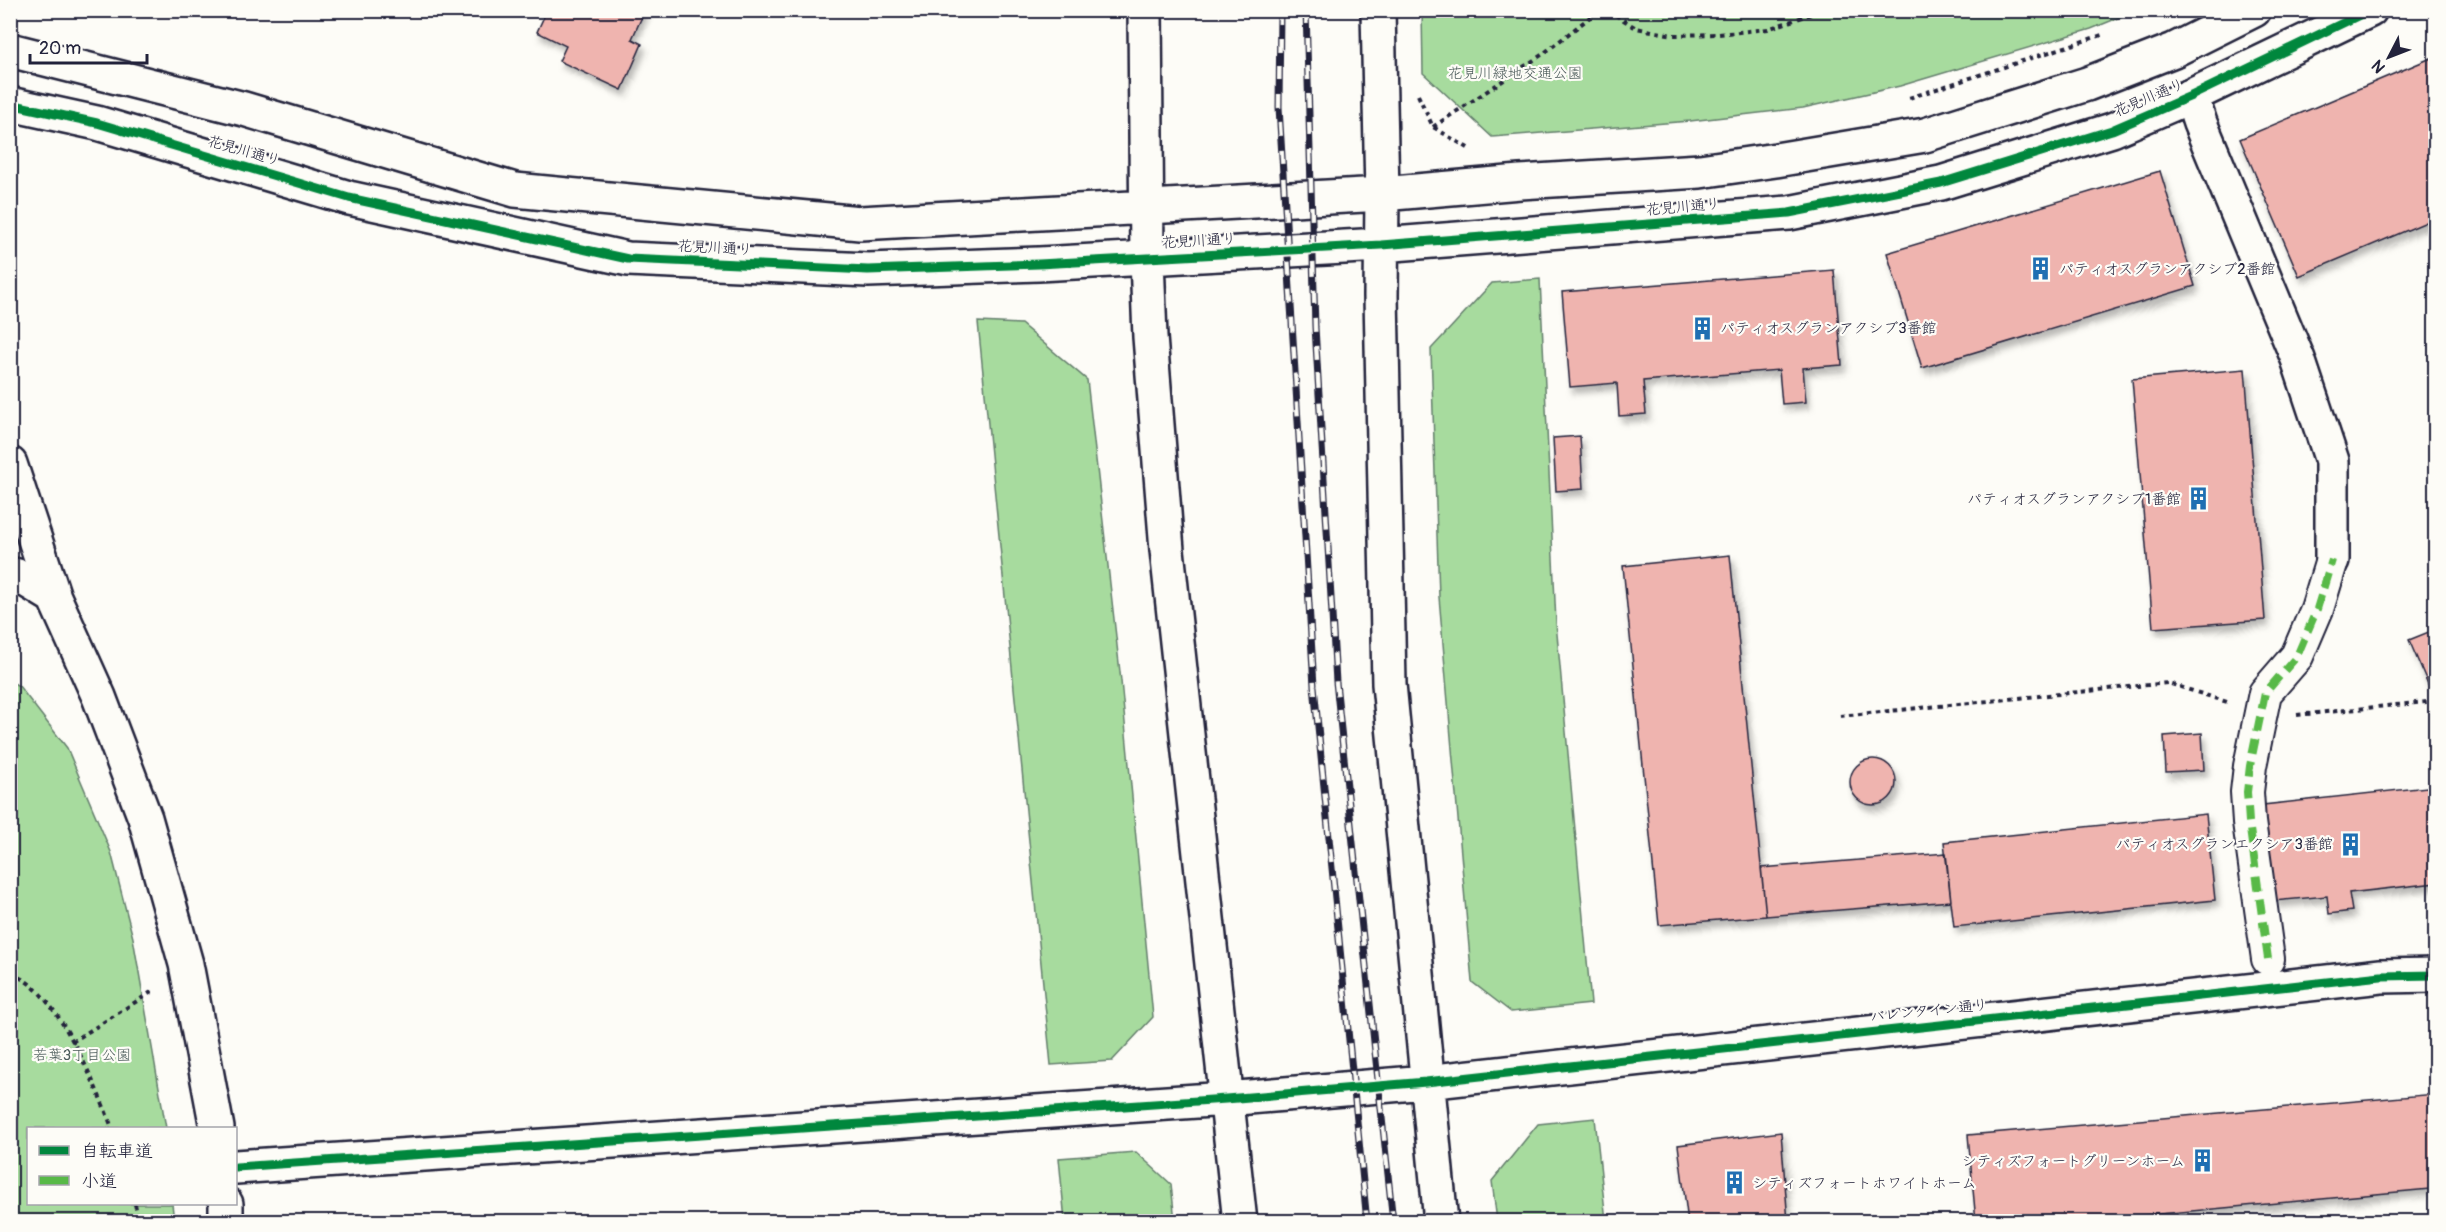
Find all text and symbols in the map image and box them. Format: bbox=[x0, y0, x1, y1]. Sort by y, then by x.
scale bar bbox=[30, 27, 147, 65]
north arrow bbox=[2359, 27, 2419, 87]
text: 20 m bbox=[39, 37, 81, 60]
text: N bbox=[2367, 56, 2390, 77]
park label: 花見川緑地交通公園 bbox=[1447, 64, 1583, 83]
street label: 花見川通り bbox=[2111, 75, 2187, 121]
street label: 花見川通り bbox=[205, 132, 283, 170]
street label: 花見川通り bbox=[1645, 194, 1721, 220]
street label: 花見川通り bbox=[1161, 230, 1237, 252]
street label: 花見川通り bbox=[677, 237, 753, 259]
building icon: パティオスグランアクシブ2番館 bbox=[2028, 256, 2054, 282]
place label: パティオスグランアクシブ2番館 bbox=[2059, 260, 2276, 279]
building icon: パティオスグランアクシブ3番館 bbox=[1689, 315, 1715, 341]
place label: パティオスグランアクシブ3番館 bbox=[1720, 319, 1937, 338]
building icon: パティオスグランアクシブ1番館 bbox=[2186, 486, 2212, 512]
place label: パティオスグランアクシブ1番館 bbox=[1967, 490, 2181, 509]
building icon: パティオスグランエクシア3番館 bbox=[2338, 831, 2364, 857]
place label: パティオスグランエクシア3番館 bbox=[2116, 835, 2333, 854]
street label: バレンタイン通り bbox=[1869, 995, 1989, 1027]
park label: 若葉3丁目公園 bbox=[33, 1046, 131, 1065]
legend bbox=[27, 1127, 237, 1205]
text: 自転車道 bbox=[81, 1140, 153, 1163]
building icon: シティズフォートグリーンホーム bbox=[2190, 1148, 2216, 1174]
place label: シティズフォートグリーンホーム bbox=[1961, 1152, 2185, 1171]
text: 小道 bbox=[81, 1170, 117, 1193]
building icon: シティズフォートホワイトホーム bbox=[1721, 1170, 1747, 1196]
place label: シティズフォートホワイトホーム bbox=[1752, 1174, 1976, 1193]

